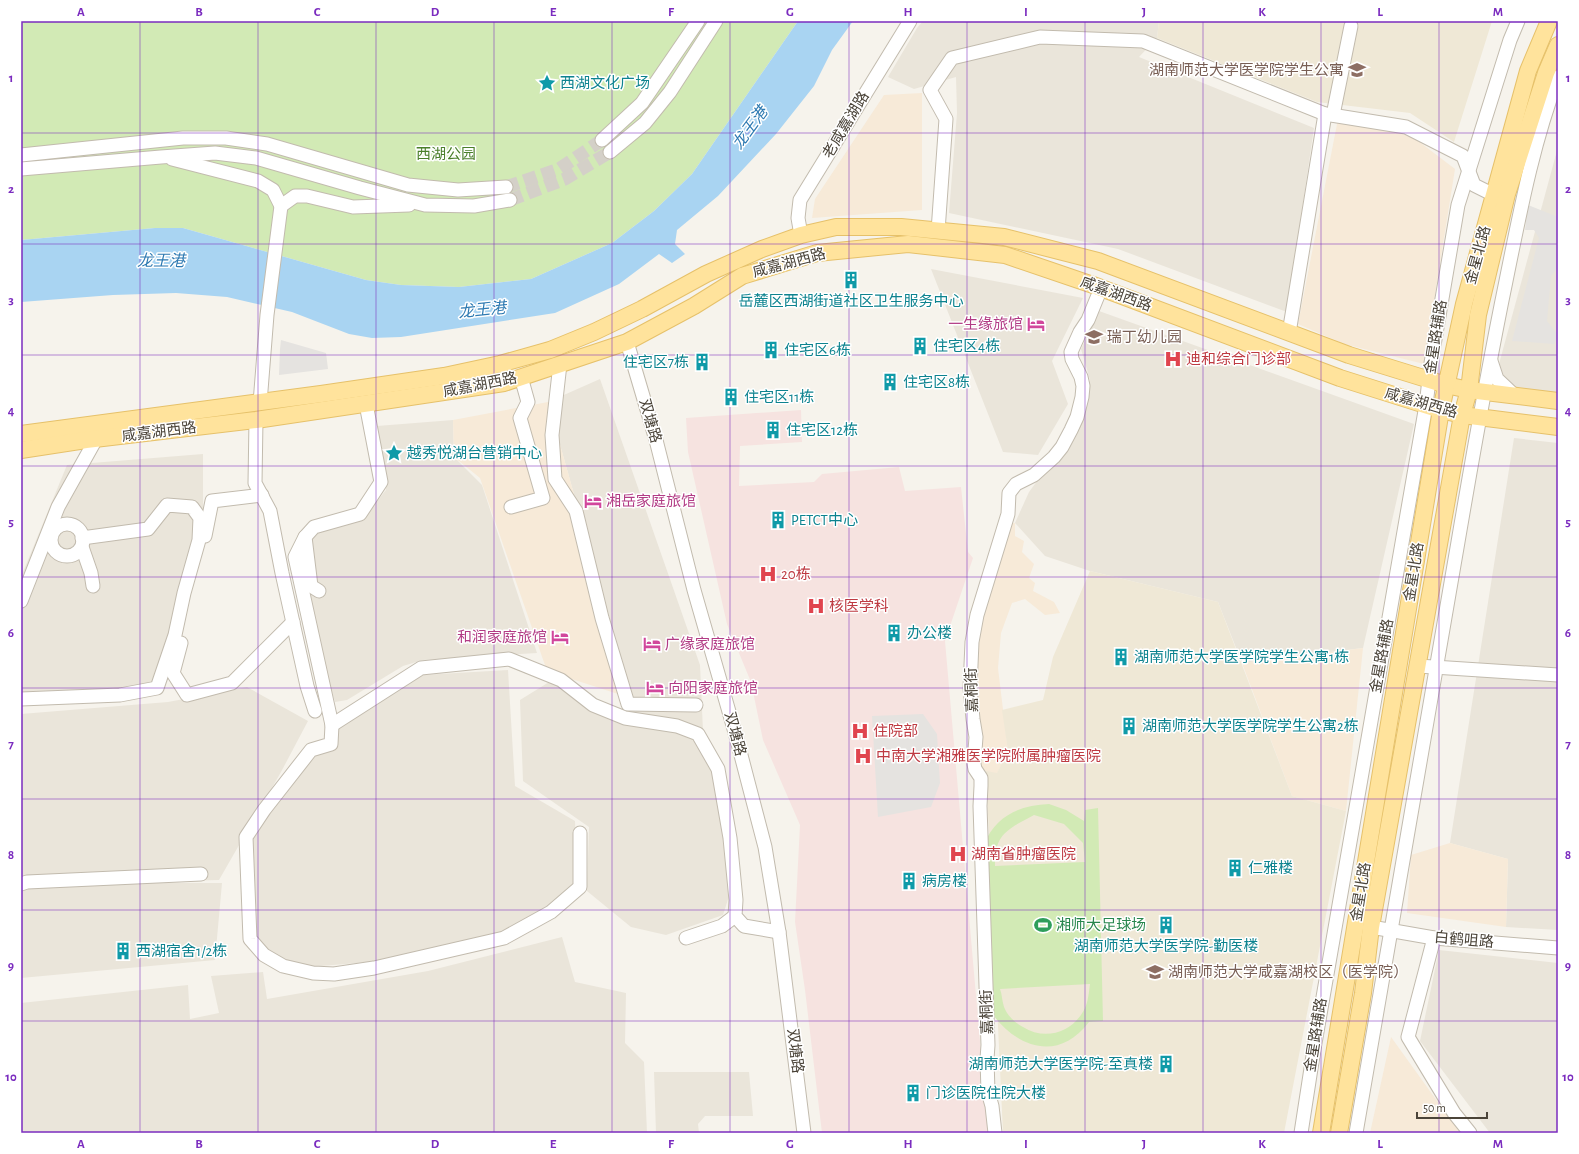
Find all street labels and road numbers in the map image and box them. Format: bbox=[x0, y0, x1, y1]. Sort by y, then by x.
street label: 老咸嘉湖路 bbox=[819, 88, 872, 161]
street label: 金星北路 bbox=[1461, 224, 1493, 286]
street label: 咸嘉湖西路 bbox=[751, 245, 827, 280]
street label: 咸嘉湖西路 bbox=[1078, 273, 1154, 314]
street label: 金星路辅路 bbox=[1422, 299, 1449, 375]
street label: 咸嘉湖西路 bbox=[442, 369, 518, 400]
street label: 咸嘉湖西路 bbox=[1383, 384, 1459, 421]
street label: 双塘路 bbox=[637, 397, 665, 445]
street label: 咸嘉湖西路 bbox=[121, 419, 197, 444]
street label: 金星北路 bbox=[1400, 541, 1426, 603]
street label: 金星路辅路 bbox=[1367, 618, 1396, 694]
street label: 嘉桐街 bbox=[963, 667, 980, 713]
street label: 双塘路 bbox=[722, 710, 750, 758]
street label: 金星北路 bbox=[1347, 861, 1373, 923]
street label: 白鹤咀路 bbox=[1433, 929, 1495, 950]
street label: 嘉桐街 bbox=[978, 989, 995, 1035]
street label: 金星路辅路 bbox=[1302, 997, 1329, 1073]
street label: 双塘路 bbox=[785, 1028, 807, 1074]

